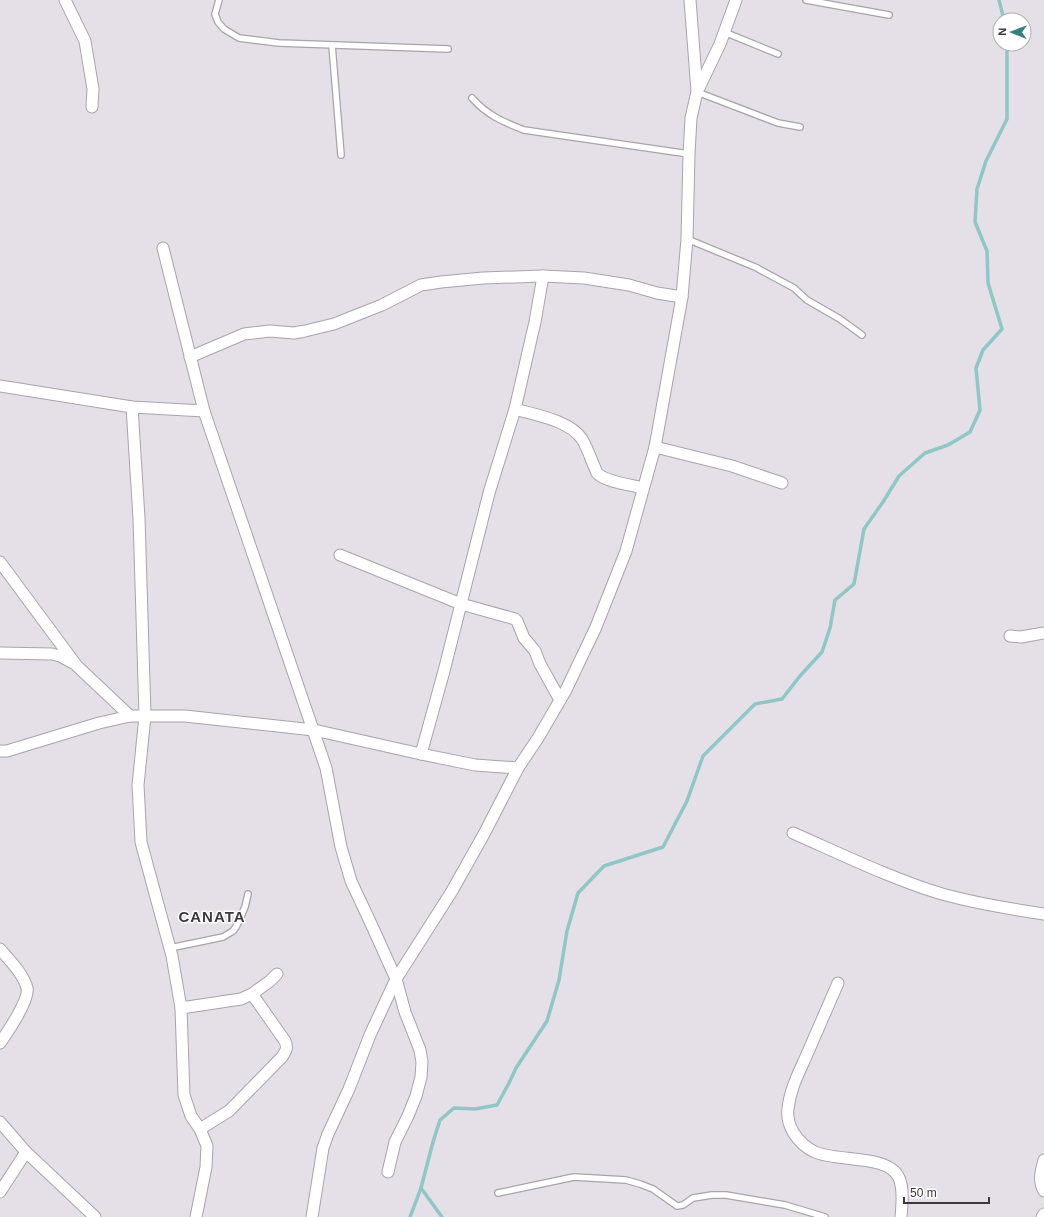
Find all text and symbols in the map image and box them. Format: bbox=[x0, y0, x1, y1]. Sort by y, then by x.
north arrow bbox=[992, 12, 1032, 52]
text: N bbox=[996, 28, 1008, 36]
district label: CANATA bbox=[178, 908, 246, 925]
scale bar bbox=[904, 1179, 989, 1205]
text: 50 m bbox=[910, 1186, 937, 1200]

